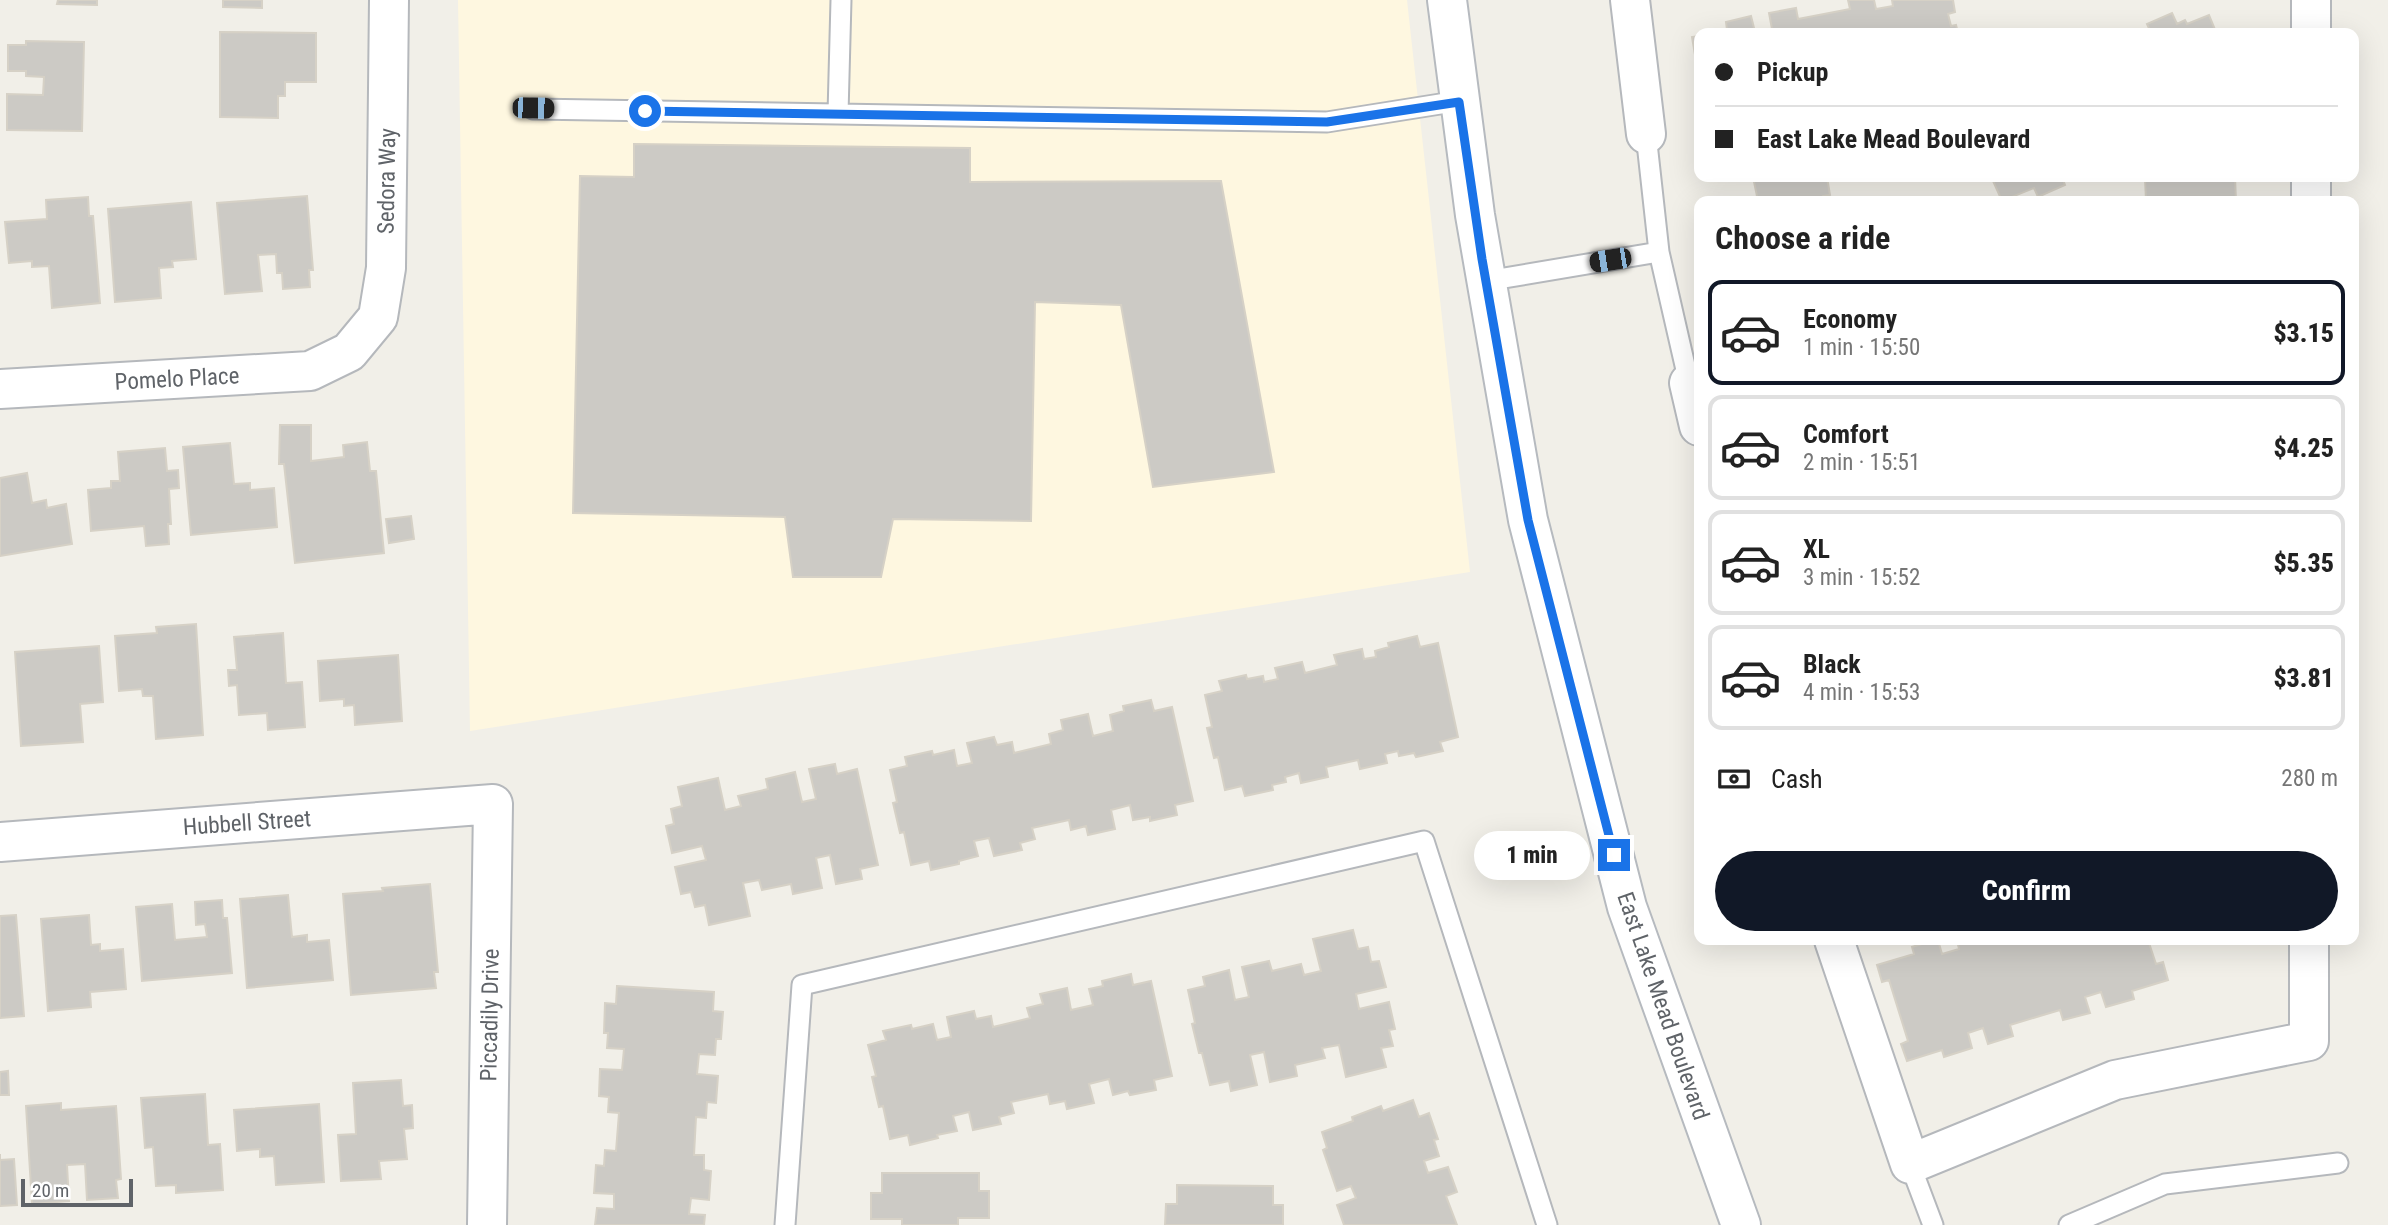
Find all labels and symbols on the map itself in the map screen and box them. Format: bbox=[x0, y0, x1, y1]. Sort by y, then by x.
route start bbox=[629, 95, 661, 127]
car bbox=[512, 97, 555, 119]
street label: Sedora Way bbox=[373, 127, 401, 234]
car bbox=[1588, 246, 1633, 274]
street label: Pomelo Place bbox=[114, 362, 240, 396]
street label: Hubbell Street bbox=[182, 805, 312, 841]
callout: 1 min bbox=[1474, 830, 1590, 880]
route end bbox=[1598, 839, 1630, 871]
street label: East Lake Mead Boulevard bbox=[1611, 889, 1715, 1123]
street label: Piccadily Drive bbox=[475, 948, 505, 1082]
scale bar bbox=[21, 1176, 133, 1208]

